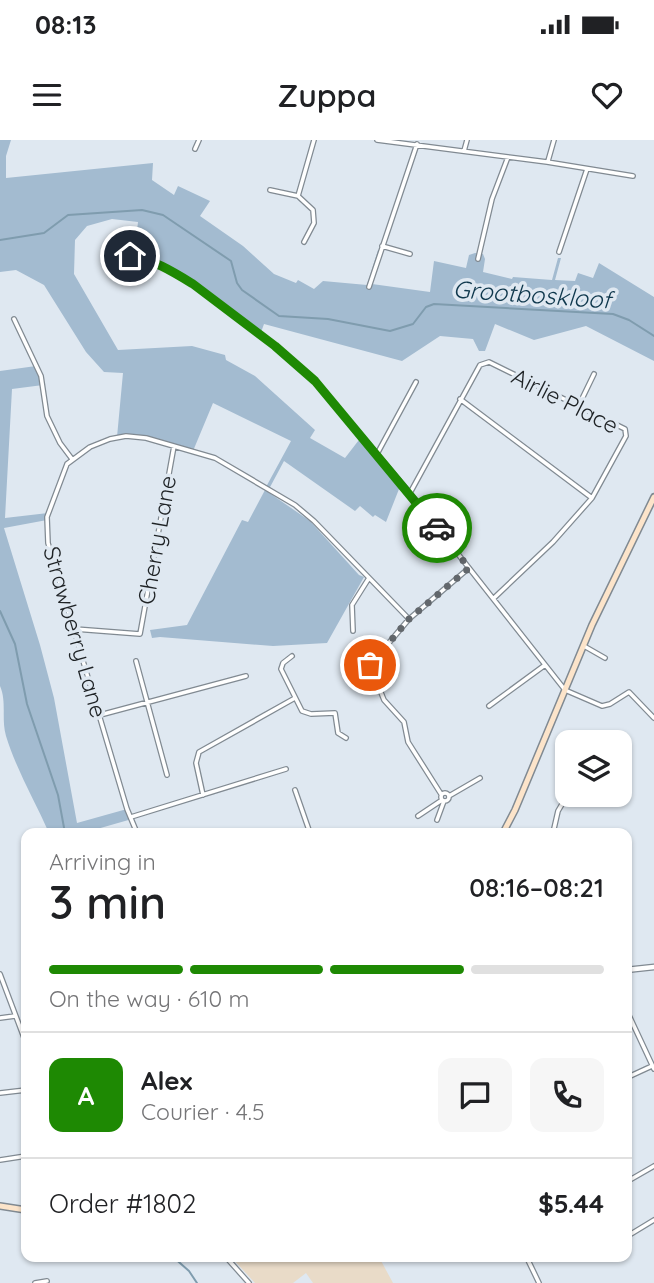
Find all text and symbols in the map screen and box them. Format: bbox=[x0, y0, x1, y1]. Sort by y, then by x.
text: 08:13 bbox=[35, 8, 96, 41]
text: Zuppa bbox=[278, 75, 376, 115]
icon: menu bbox=[28, 76, 66, 114]
icon: heart bbox=[588, 76, 626, 114]
pin bbox=[100, 226, 160, 286]
icon: home bbox=[111, 237, 149, 275]
water label: Grootboskloof bbox=[452, 274, 616, 315]
street label: Airlie Place bbox=[507, 361, 623, 440]
street label: Cherry Lane bbox=[131, 473, 182, 607]
courier bbox=[402, 493, 472, 563]
icon: car bbox=[418, 509, 456, 547]
street label: Strawberry Lane bbox=[37, 543, 114, 721]
pin bbox=[340, 635, 400, 695]
icon: bag bbox=[351, 646, 389, 684]
map controls bbox=[555, 730, 632, 807]
button: layers bbox=[555, 730, 632, 807]
text: Arriving in bbox=[49, 847, 156, 876]
text: 08:16–08:21 bbox=[469, 871, 604, 904]
text: 3 min bbox=[49, 873, 166, 931]
text: On the way · 610 m bbox=[49, 984, 249, 1013]
button: chat bbox=[438, 1058, 512, 1132]
button: phone bbox=[530, 1058, 604, 1132]
text: Alex bbox=[141, 1064, 192, 1097]
text: A bbox=[78, 1079, 94, 1112]
text: Courier · 4.5 bbox=[141, 1097, 265, 1126]
text: Order #1802 bbox=[49, 1187, 196, 1220]
text: $5.44 bbox=[538, 1187, 604, 1220]

